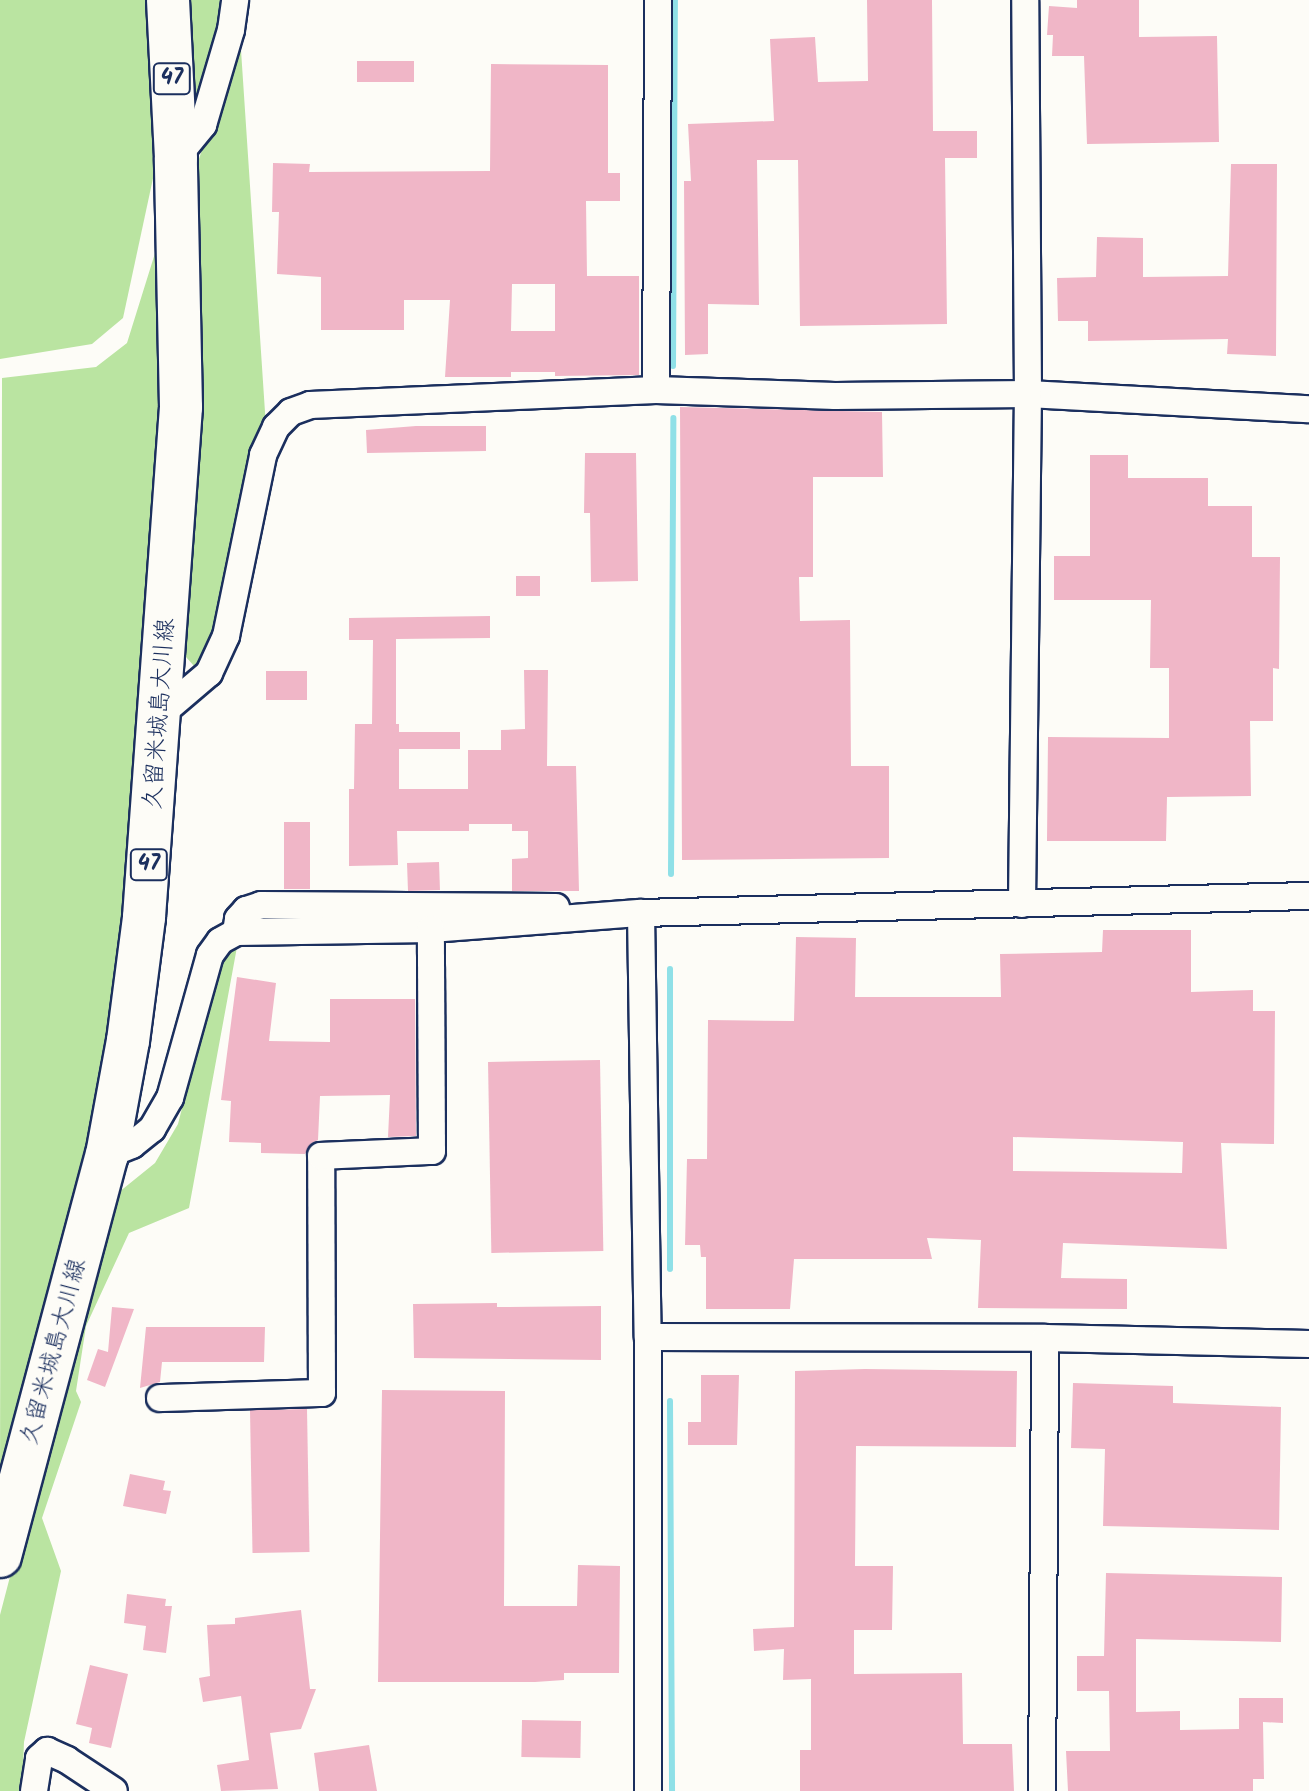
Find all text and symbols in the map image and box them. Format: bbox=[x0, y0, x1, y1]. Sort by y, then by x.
road number: 47 bbox=[152, 61, 192, 97]
street label: 久留米城島大川線 bbox=[139, 617, 181, 811]
road number: 47 bbox=[129, 847, 169, 883]
street label: 久留米城島大川線 bbox=[15, 1256, 93, 1448]

